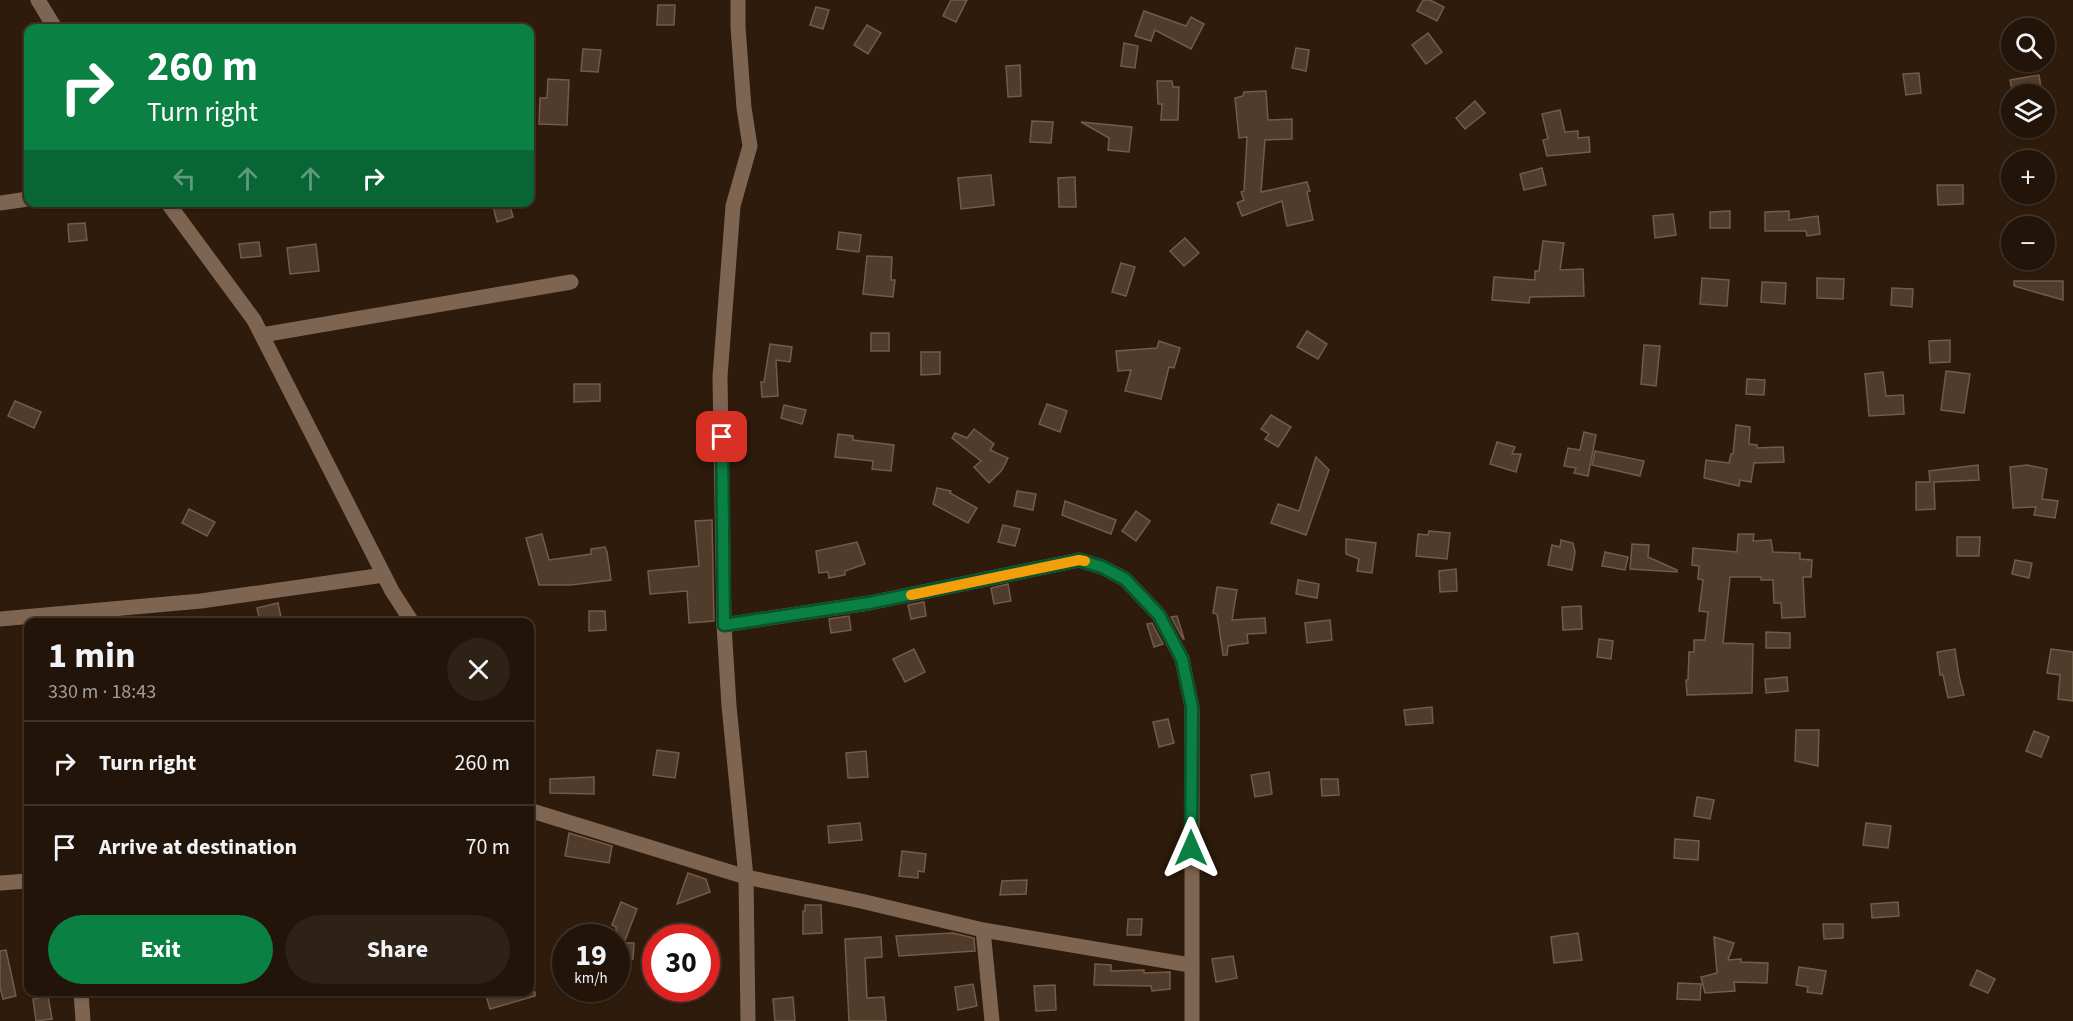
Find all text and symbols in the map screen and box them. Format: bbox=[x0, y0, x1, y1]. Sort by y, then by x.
map controls bbox=[2001, 18, 2055, 270]
button: search bbox=[2001, 18, 2055, 72]
text: 260 m bbox=[147, 37, 258, 97]
icon: right bbox=[48, 48, 126, 126]
button: layers bbox=[2001, 84, 2055, 138]
text: Turn right bbox=[147, 93, 258, 132]
button: + bbox=[2001, 150, 2055, 204]
icon: left bbox=[168, 162, 201, 195]
icon: ahead bbox=[231, 162, 264, 195]
icon: ahead bbox=[294, 162, 327, 195]
icon: right bbox=[357, 162, 390, 195]
button: − bbox=[2001, 216, 2055, 270]
pin bbox=[696, 411, 747, 462]
icon: arrive bbox=[705, 420, 738, 453]
text: 1 min bbox=[48, 630, 136, 681]
button: close bbox=[447, 638, 510, 701]
text: 330 m · 18:43 bbox=[48, 678, 156, 706]
icon: right bbox=[48, 747, 81, 780]
text: Turn right bbox=[99, 747, 196, 779]
text: 260 m bbox=[455, 747, 510, 779]
position arrow bbox=[1159, 816, 1223, 880]
icon: arrive bbox=[48, 831, 81, 864]
text: Arrive at destination bbox=[99, 831, 297, 863]
text: 70 m bbox=[465, 831, 510, 863]
button: Exit bbox=[48, 915, 273, 984]
button: Share bbox=[285, 915, 510, 984]
speed limit sign: 30 bbox=[642, 924, 720, 1002]
text: 19 bbox=[575, 934, 607, 977]
text: km/h bbox=[574, 968, 608, 989]

